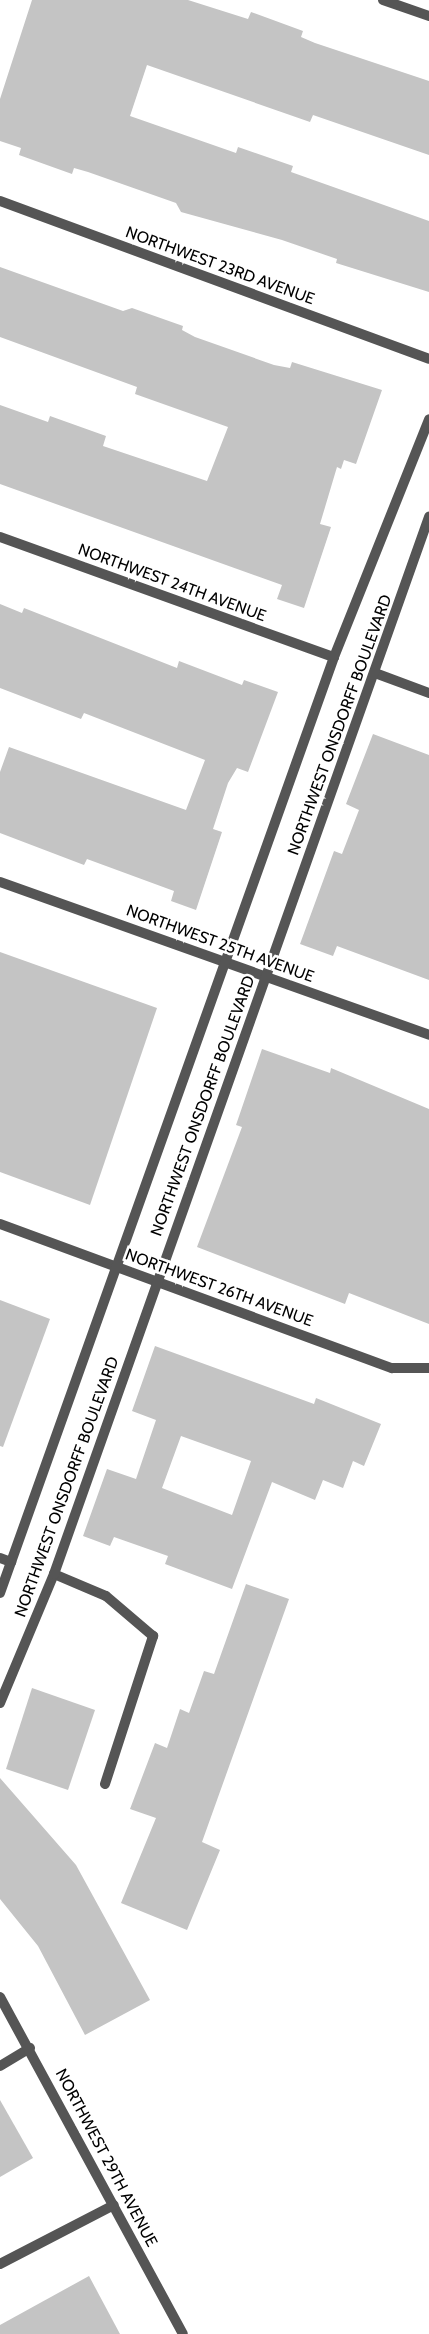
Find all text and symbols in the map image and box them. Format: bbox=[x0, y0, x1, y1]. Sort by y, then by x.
street label: NORTHWEST 23RD AVENUE bbox=[123, 223, 317, 309]
street label: NORTHWEST 24TH AVENUE bbox=[75, 540, 269, 626]
street label: NORTHWEST ONSDORFF BOULEVARD bbox=[284, 592, 396, 858]
street label: NORTHWEST 25TH AVENUE bbox=[124, 901, 316, 987]
street label: NORTHWEST ONSDORFF BOULEVARD bbox=[147, 973, 259, 1239]
street label: NORTHWEST 26TH AVENUE bbox=[123, 1245, 315, 1331]
street label: NORTHWEST ONSDORFF BOULEVARD bbox=[11, 1354, 123, 1620]
street label: NORTHWEST 29TH AVENUE bbox=[51, 2066, 161, 2250]

